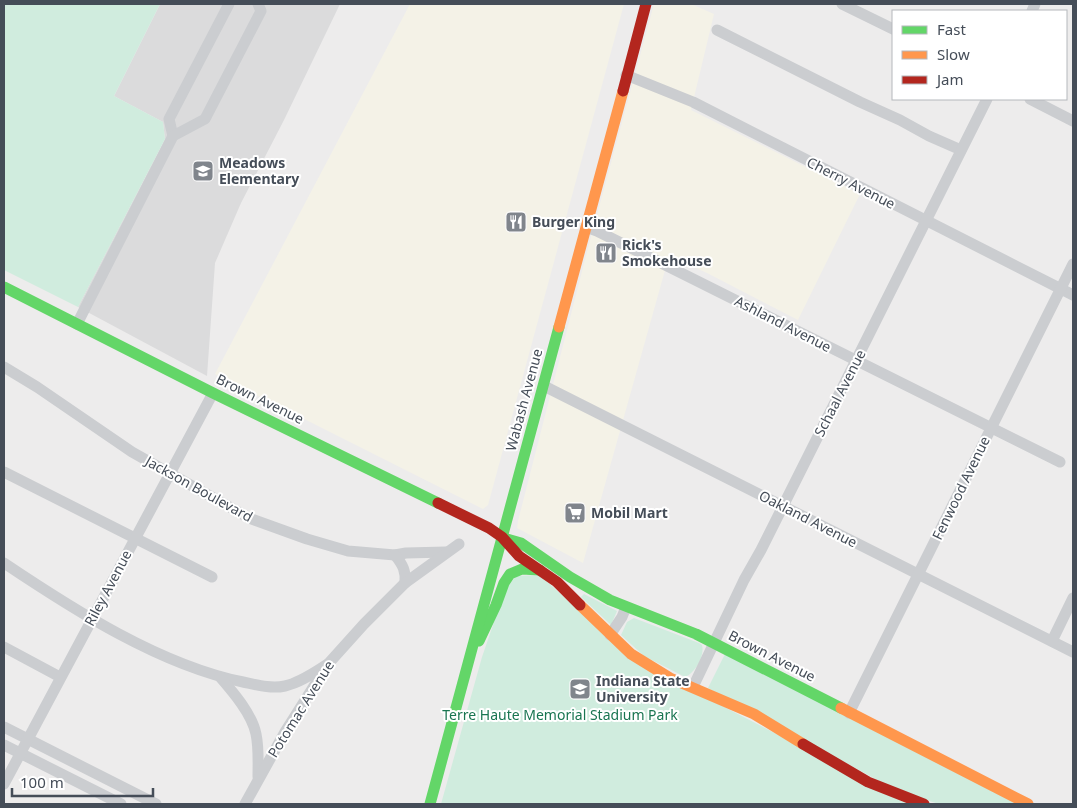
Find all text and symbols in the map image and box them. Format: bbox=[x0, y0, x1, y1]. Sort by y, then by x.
legend bbox=[892, 10, 1067, 100]
text: Fast bbox=[937, 19, 966, 39]
text: Slow bbox=[937, 44, 970, 64]
text: Jam bbox=[935, 69, 964, 89]
street label: Cherry Avenue bbox=[804, 152, 899, 213]
place label: Meadows Elementary bbox=[219, 153, 299, 188]
school or university icon: Meadows Elementary bbox=[191, 159, 215, 183]
restaurant icon: Burger King bbox=[504, 210, 528, 234]
place label: Burger King bbox=[532, 212, 615, 231]
place label: Rick's Smokehouse bbox=[622, 235, 712, 270]
restaurant icon: Rick's Smokehouse bbox=[594, 241, 618, 265]
street label: Ashland Avenue bbox=[732, 291, 835, 356]
street label: Schaal Avenue bbox=[809, 346, 870, 439]
street label: Wabash Avenue bbox=[501, 347, 546, 453]
street label: Brown Avenue bbox=[213, 369, 307, 428]
street label: Fenwood Avenue bbox=[927, 433, 994, 543]
street label: Jackson Boulevard bbox=[140, 450, 256, 526]
street label: Oakland Avenue bbox=[756, 486, 861, 552]
supermarket icon: Mobil Mart bbox=[563, 501, 587, 525]
place label: Mobil Mart bbox=[591, 503, 668, 522]
street label: Riley Avenue bbox=[80, 546, 136, 629]
street label: Brown Avenue bbox=[725, 625, 819, 686]
street label: Potomac Avenue bbox=[263, 657, 338, 761]
place label: Indiana State University bbox=[596, 671, 690, 706]
school or university icon: Indiana State University bbox=[568, 677, 592, 701]
park label: Terre Haute Memorial Stadium Park bbox=[442, 705, 678, 724]
scale bar bbox=[12, 766, 154, 798]
text: 100 m bbox=[20, 772, 64, 792]

